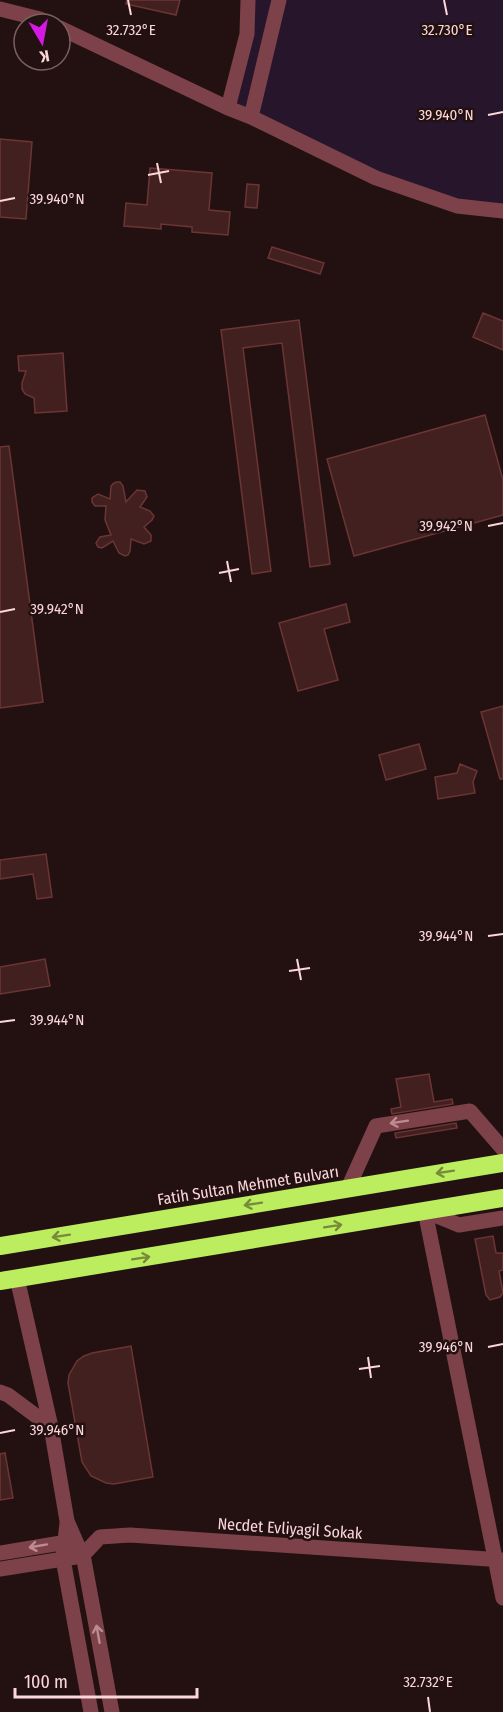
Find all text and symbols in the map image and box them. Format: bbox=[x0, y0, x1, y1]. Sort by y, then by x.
north arrow bbox=[12, 12, 72, 72]
text: 32.732°E bbox=[106, 21, 156, 39]
text: 32.730°E bbox=[421, 21, 473, 39]
text: K bbox=[38, 46, 51, 67]
text: 39.940°N bbox=[418, 106, 474, 124]
text: 39.940°N bbox=[29, 190, 85, 208]
text: 39.942°N bbox=[419, 517, 473, 535]
text: 39.942°N bbox=[30, 600, 84, 618]
text: 39.944°N bbox=[419, 927, 473, 945]
text: 39.944°N bbox=[30, 1011, 84, 1029]
one-way arrow bbox=[390, 1117, 410, 1128]
street label: Fatih Sultan Mehmet Bulvarı bbox=[156, 1162, 340, 1209]
one-way arrow bbox=[436, 1167, 456, 1178]
one-way arrow bbox=[244, 1199, 263, 1210]
one-way arrow bbox=[323, 1220, 342, 1231]
one-way arrow bbox=[51, 1231, 71, 1242]
one-way arrow bbox=[130, 1252, 150, 1263]
text: 39.946°N bbox=[419, 1338, 473, 1356]
text: 39.946°N bbox=[30, 1421, 84, 1439]
street label: Necdet Evliyagil Sokak bbox=[217, 1514, 364, 1543]
one-way arrow bbox=[28, 1541, 48, 1552]
one-way arrow bbox=[92, 1624, 103, 1644]
scale bar bbox=[15, 1661, 196, 1699]
text: 100 m bbox=[24, 1671, 68, 1693]
text: 32.732°E bbox=[403, 1673, 453, 1691]

